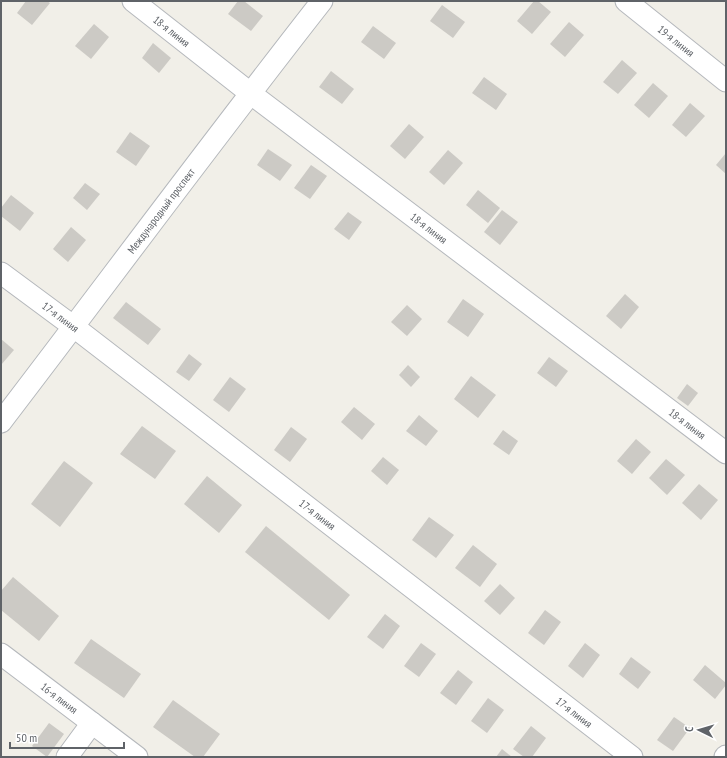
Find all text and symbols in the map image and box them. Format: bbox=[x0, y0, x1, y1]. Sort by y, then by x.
street label: 18-я линия bbox=[150, 13, 193, 50]
street label: 19-я линия bbox=[655, 22, 697, 60]
street label: Международный проспект bbox=[124, 165, 198, 256]
street label: 18-я линия bbox=[407, 210, 450, 247]
street label: 17-я линия bbox=[39, 299, 82, 335]
street label: 18-я линия bbox=[666, 405, 709, 442]
street label: 17-я линия bbox=[296, 496, 338, 533]
street label: 16-я линия bbox=[38, 680, 81, 717]
street label: 17-я линия bbox=[553, 694, 595, 731]
north arrow bbox=[679, 710, 719, 750]
scale bar bbox=[10, 724, 124, 750]
text: С bbox=[682, 726, 696, 732]
text: 50 m bbox=[16, 730, 37, 745]

